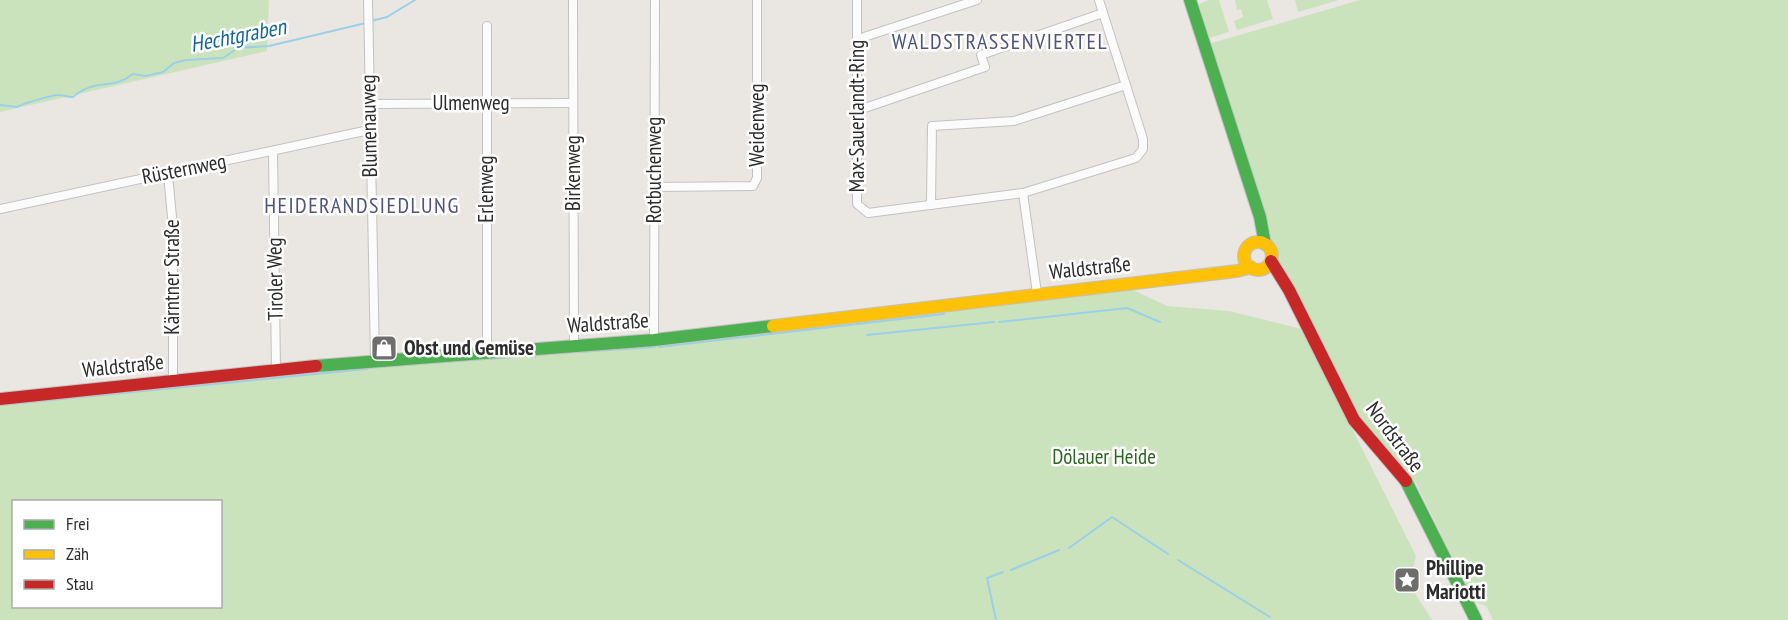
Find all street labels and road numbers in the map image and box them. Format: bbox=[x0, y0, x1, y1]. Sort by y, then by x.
street label: Max-Sauerlandt-Ring bbox=[843, 40, 870, 192]
street label: Blumenauweg bbox=[354, 74, 383, 178]
street label: Weidenweg bbox=[743, 83, 770, 167]
street label: Ulmenweg bbox=[432, 89, 510, 116]
street label: Rotbuchenweg bbox=[640, 117, 667, 223]
street label: Birkenweg bbox=[559, 135, 586, 211]
street label: Rüsternweg bbox=[139, 147, 228, 190]
street label: Erlenweg bbox=[472, 155, 499, 223]
street label: Kärntner Straße bbox=[158, 219, 185, 335]
street label: Tiroler Weg bbox=[260, 237, 289, 321]
street label: Waldstraße bbox=[1048, 250, 1132, 285]
street label: Waldstraße bbox=[566, 306, 650, 339]
street label: Waldstraße bbox=[81, 348, 165, 383]
street label: Nordstraße bbox=[1360, 396, 1431, 477]

